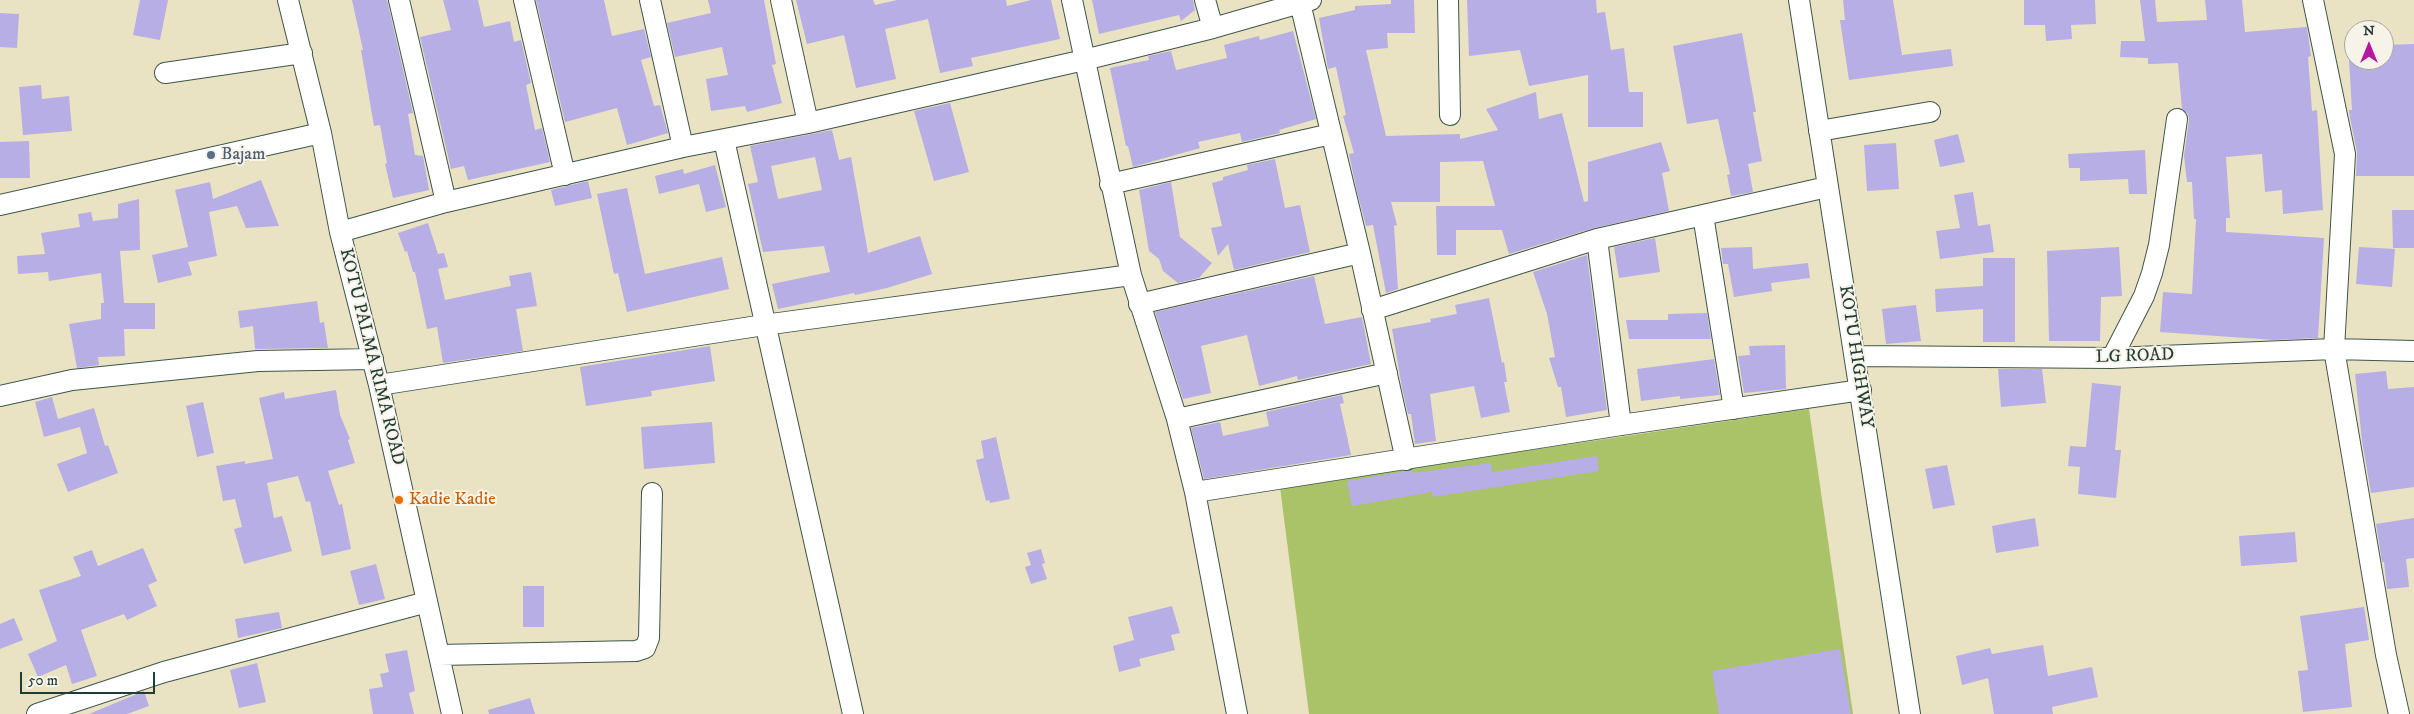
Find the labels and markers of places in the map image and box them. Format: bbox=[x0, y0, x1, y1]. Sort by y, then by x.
place label: Bajam bbox=[221, 144, 266, 166]
marker: Bajam bbox=[205, 149, 217, 161]
place label: Kadie Kadie bbox=[409, 489, 496, 511]
marker: Kadie Kadie bbox=[393, 494, 405, 506]

